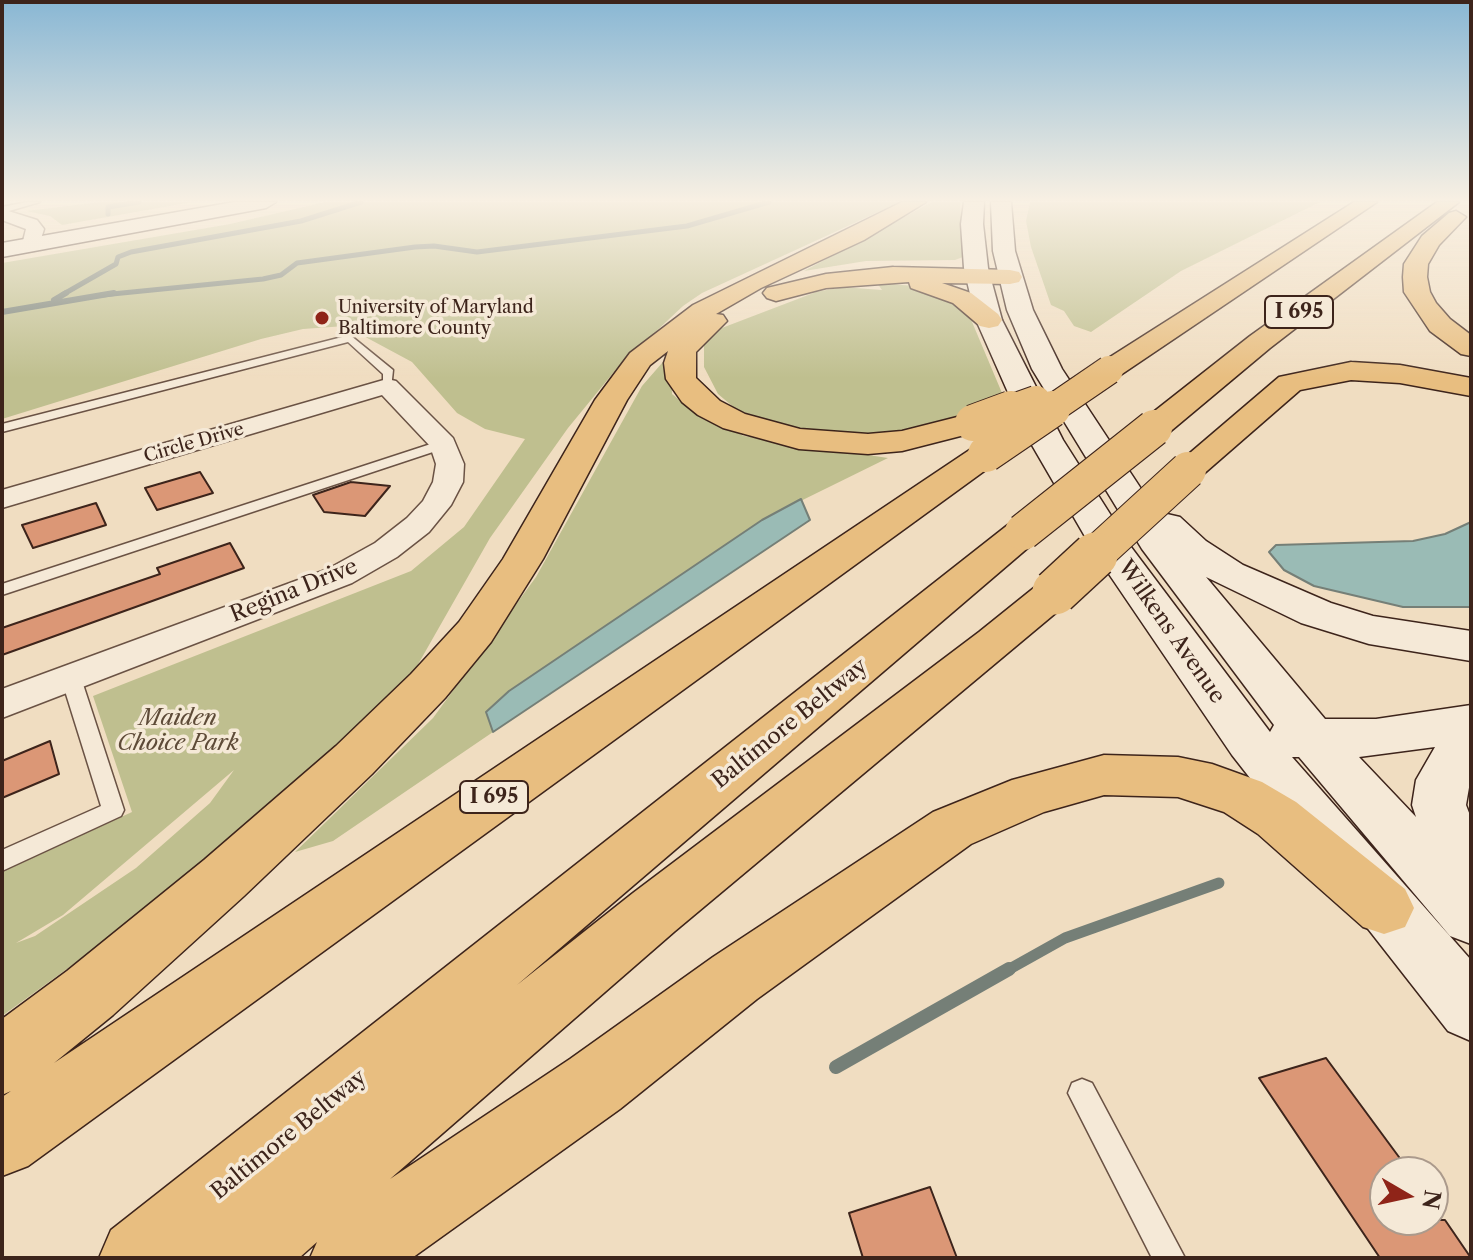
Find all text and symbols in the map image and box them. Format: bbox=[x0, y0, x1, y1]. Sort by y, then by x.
road number: I 695 bbox=[1265, 296, 1333, 328]
place label: University of Maryland Baltimore County bbox=[338, 297, 534, 340]
marker: University of Maryland Baltimore County bbox=[313, 309, 331, 327]
street label: Circle Drive bbox=[141, 418, 247, 468]
street label: Regina Drive bbox=[226, 553, 362, 629]
street label: Wilkens Avenue bbox=[1112, 555, 1230, 709]
street label: Baltimore Beltway bbox=[707, 653, 873, 795]
park label: Maiden Choice Park bbox=[117, 706, 239, 758]
road number: I 695 bbox=[460, 781, 528, 813]
street label: Baltimore Beltway bbox=[206, 1064, 372, 1206]
north arrow bbox=[1369, 1156, 1449, 1236]
text: N bbox=[1416, 1188, 1446, 1211]

